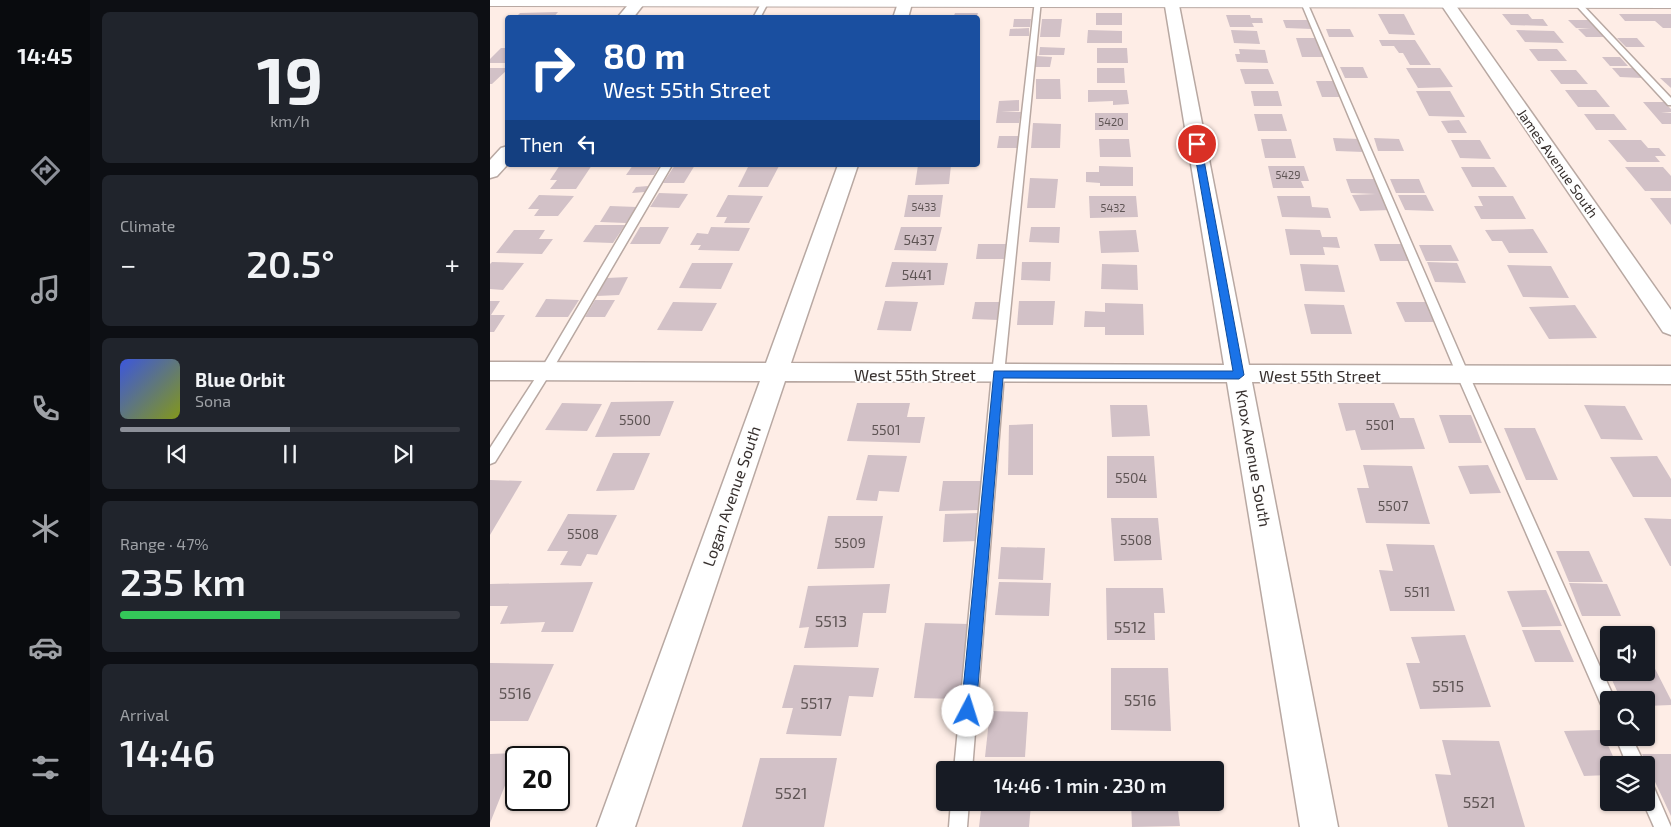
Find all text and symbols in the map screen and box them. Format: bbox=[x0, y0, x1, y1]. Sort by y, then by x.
text: 80 m bbox=[603, 34, 685, 76]
icon: right bbox=[520, 35, 585, 100]
text: 19 bbox=[257, 39, 323, 117]
text: 14:45 bbox=[17, 42, 73, 68]
text: West 55th Street bbox=[603, 76, 771, 102]
street label: James Avenue South bbox=[1514, 105, 1602, 221]
text: km/h bbox=[270, 111, 310, 130]
house number: 5420 bbox=[1098, 115, 1124, 128]
pin bbox=[1176, 123, 1218, 165]
icon: left bbox=[573, 130, 601, 158]
icon: arrive bbox=[1183, 130, 1211, 158]
text: Then bbox=[520, 133, 563, 156]
icon: directions bbox=[28, 153, 63, 188]
house number: 5429 bbox=[1275, 168, 1301, 181]
house number: 5433 bbox=[912, 200, 936, 213]
house number: 5432 bbox=[1101, 201, 1125, 214]
text: Climate bbox=[120, 216, 175, 235]
house number: 5437 bbox=[903, 231, 935, 248]
text: 20.5° bbox=[246, 240, 335, 286]
text: − bbox=[120, 247, 136, 281]
text: + bbox=[445, 247, 460, 281]
house number: 5441 bbox=[902, 266, 932, 283]
icon: music bbox=[28, 272, 63, 307]
street label: West 55th Street bbox=[854, 365, 976, 384]
street label: West 55th Street bbox=[1259, 366, 1381, 385]
text: Blue Orbit bbox=[195, 368, 285, 391]
street label: Knox Avenue South bbox=[1233, 388, 1275, 528]
icon: phone bbox=[28, 391, 63, 426]
text: Sona bbox=[195, 391, 231, 410]
house number: 5500 bbox=[619, 411, 651, 428]
house number: 5501 bbox=[1365, 416, 1395, 433]
house number: 5501 bbox=[871, 421, 901, 438]
street label: Logan Avenue South bbox=[698, 423, 764, 569]
icon: previous bbox=[163, 440, 191, 468]
icon: pause bbox=[276, 440, 304, 468]
icon: next bbox=[389, 440, 417, 468]
house number: 5504 bbox=[1115, 469, 1147, 486]
house number: 5507 bbox=[1378, 497, 1408, 514]
icon: climate bbox=[28, 511, 63, 546]
house number: 5508 bbox=[567, 525, 599, 542]
house number: 5508 bbox=[1120, 531, 1152, 548]
text: Range · 47% bbox=[120, 534, 209, 553]
house number: 5509 bbox=[834, 534, 866, 551]
text: 235 km bbox=[120, 558, 246, 604]
house number: 5511 bbox=[1404, 583, 1430, 600]
house number: 5513 bbox=[815, 611, 847, 630]
house number: 5512 bbox=[1114, 617, 1146, 636]
map controls bbox=[1600, 626, 1655, 811]
button: sound bbox=[1600, 626, 1655, 681]
icon: car bbox=[28, 630, 63, 665]
house number: 5515 bbox=[1432, 676, 1464, 695]
house number: 5516 bbox=[499, 683, 531, 702]
position arrow bbox=[941, 684, 993, 736]
house number: 5516 bbox=[1124, 690, 1156, 709]
button: search bbox=[1600, 691, 1655, 746]
house number: 5517 bbox=[800, 693, 832, 712]
text: Arrival bbox=[120, 705, 169, 724]
text: 14:46 bbox=[120, 729, 215, 775]
speed limit sign: 20 bbox=[505, 746, 570, 811]
icon: filters bbox=[28, 750, 63, 785]
button: layers bbox=[1600, 756, 1655, 811]
text: 14:46 · 1 min · 230 m bbox=[994, 774, 1166, 797]
house number: 5521 bbox=[775, 783, 807, 802]
house number: 5521 bbox=[1463, 792, 1495, 811]

